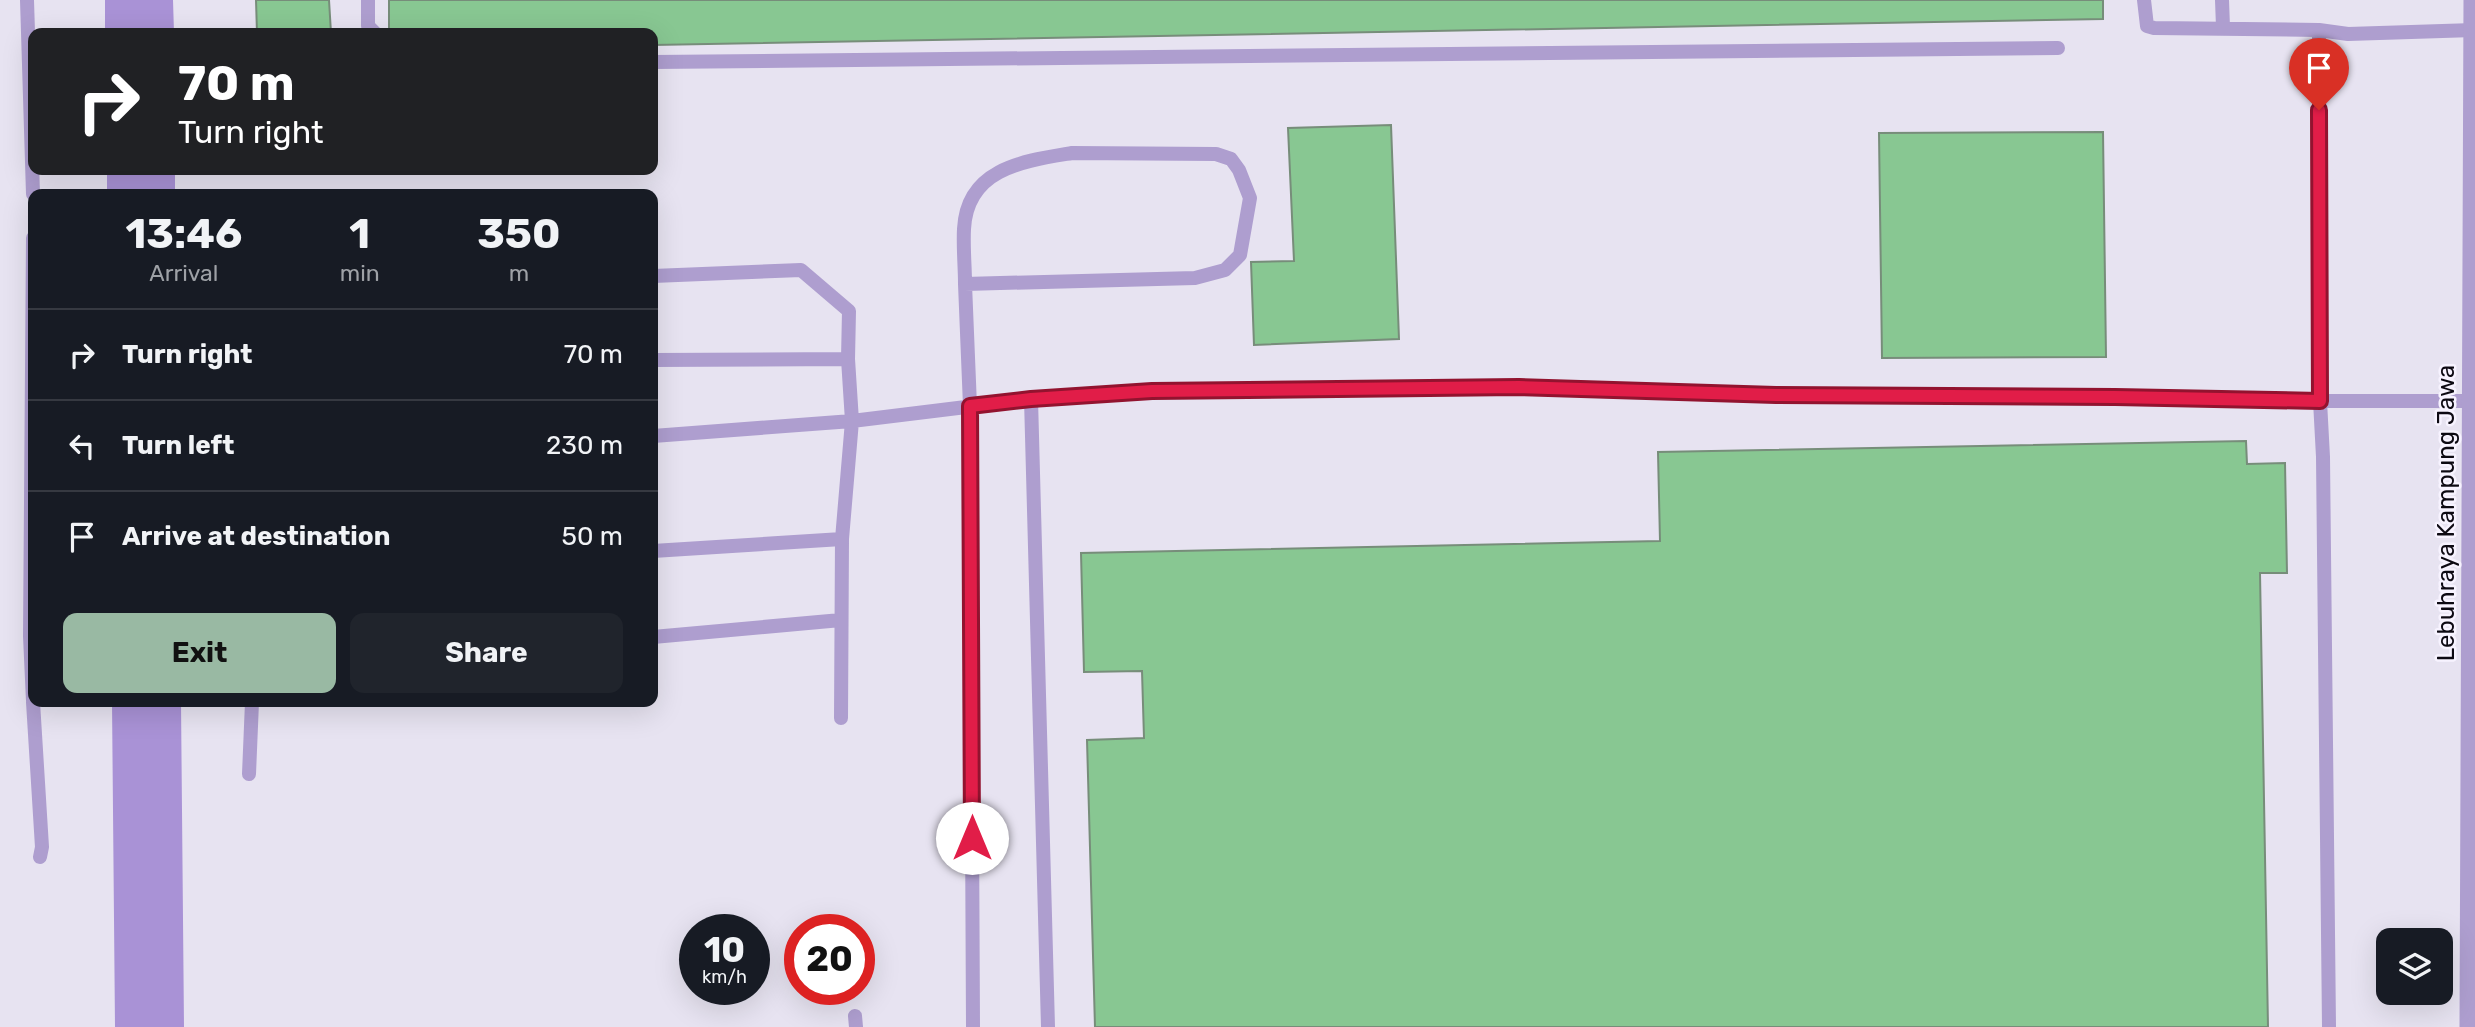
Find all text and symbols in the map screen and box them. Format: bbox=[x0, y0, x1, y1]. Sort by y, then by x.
pin bbox=[2289, 38, 2349, 110]
icon: arrive bbox=[2300, 49, 2338, 87]
text: 70 m bbox=[178, 54, 295, 112]
icon: right bbox=[63, 56, 154, 147]
text: Turn right bbox=[178, 113, 323, 151]
text: 13:46 bbox=[125, 209, 242, 259]
text: 1 bbox=[349, 209, 370, 259]
text: 350 bbox=[477, 209, 561, 259]
text: Arrival bbox=[149, 259, 218, 287]
text: min bbox=[340, 259, 380, 287]
text: m bbox=[509, 259, 529, 287]
icon: right bbox=[63, 336, 101, 374]
text: Turn right bbox=[122, 339, 252, 370]
text: 70 m bbox=[564, 339, 623, 370]
street label: Lebuhraya Kampung Jawa bbox=[2432, 365, 2460, 661]
icon: left bbox=[63, 427, 101, 465]
text: Turn left bbox=[122, 430, 234, 461]
text: 230 m bbox=[546, 430, 623, 461]
icon: arrive bbox=[63, 518, 101, 556]
text: Arrive at destination bbox=[122, 521, 390, 552]
text: 50 m bbox=[562, 521, 623, 552]
button: Exit bbox=[63, 613, 336, 693]
button: Share bbox=[350, 613, 623, 693]
position arrow bbox=[935, 801, 1009, 875]
speed limit sign: 20 bbox=[784, 914, 875, 1005]
map controls bbox=[2376, 928, 2453, 1005]
button: layers bbox=[2376, 928, 2453, 1005]
text: 10 bbox=[704, 929, 745, 971]
text: km/h bbox=[702, 966, 747, 988]

